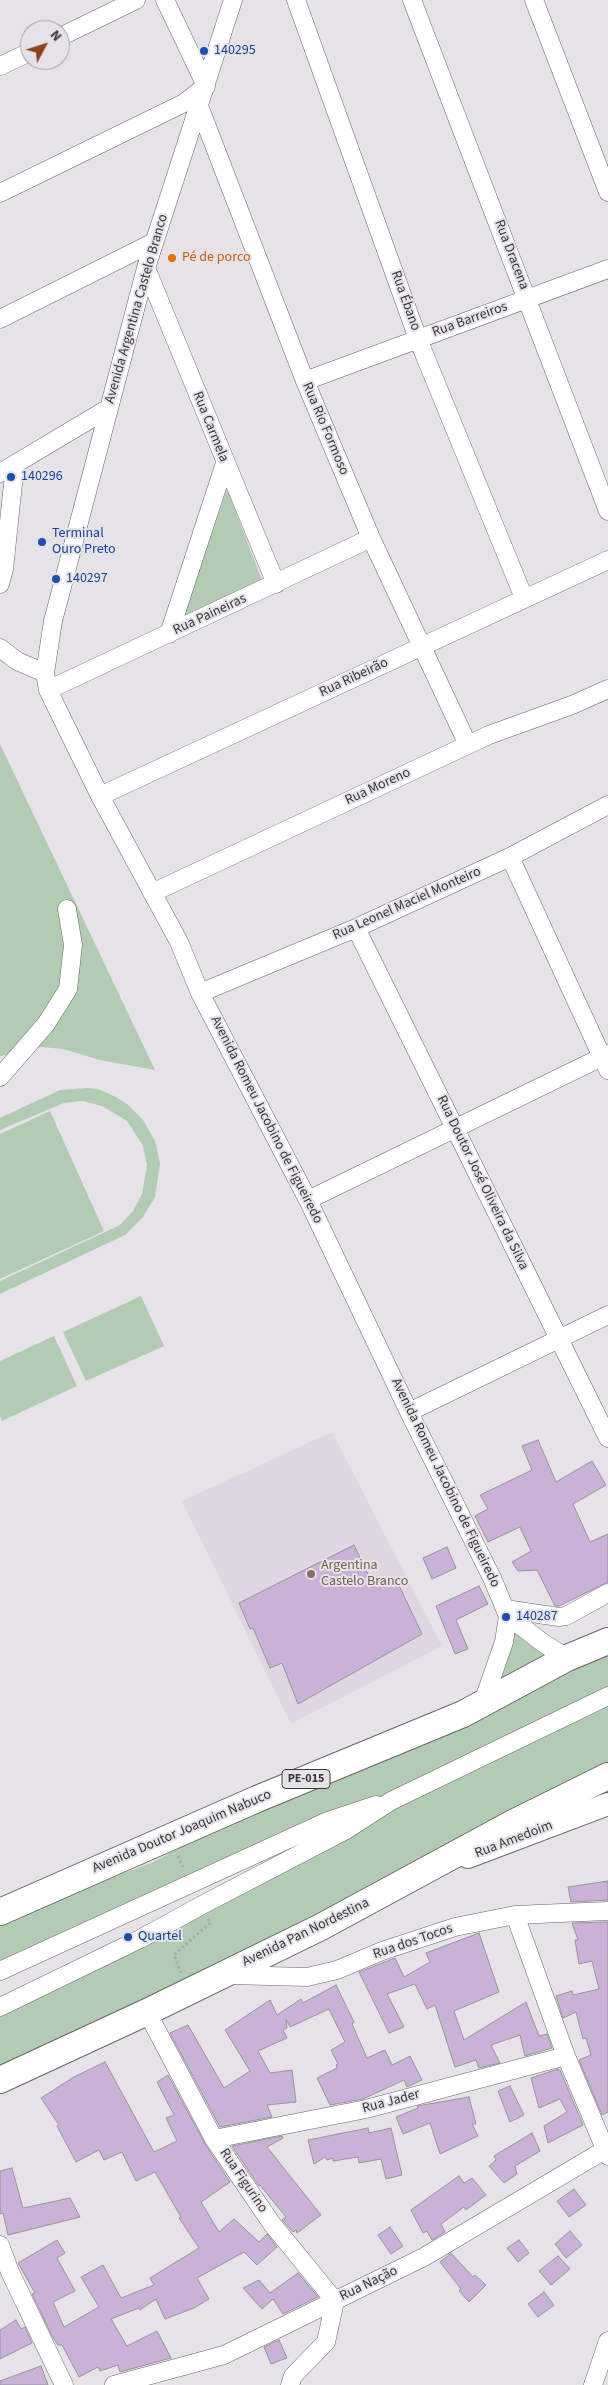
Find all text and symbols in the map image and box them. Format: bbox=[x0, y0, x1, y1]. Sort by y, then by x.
north arrow bbox=[20, 20, 70, 70]
text: N bbox=[45, 26, 66, 46]
place label: 140295 bbox=[214, 43, 256, 59]
marker: 140295 bbox=[198, 45, 210, 57]
street label: Avenida Argentina Castelo Branco bbox=[102, 212, 172, 406]
street label: Rua Dracena bbox=[490, 218, 532, 292]
place label: Pé de porco bbox=[182, 250, 251, 266]
marker: Pé de porco bbox=[166, 252, 178, 264]
street label: Rua Ébano bbox=[386, 269, 424, 333]
street label: Rua Barreiros bbox=[430, 299, 510, 341]
street label: Rua Rio Formoso bbox=[298, 380, 352, 478]
street label: Rua Carmela bbox=[188, 389, 232, 465]
place label: 140296 bbox=[21, 469, 63, 485]
marker: 140296 bbox=[5, 471, 17, 483]
place label: Terminal Ouro Preto bbox=[52, 526, 116, 558]
marker: Terminal Ouro Preto bbox=[36, 536, 48, 548]
place label: 140297 bbox=[66, 571, 108, 587]
marker: 140297 bbox=[50, 573, 62, 585]
street label: Rua Paineiras bbox=[171, 591, 249, 639]
street label: Rua Ribeirão bbox=[317, 655, 391, 701]
street label: Rua Moreno bbox=[343, 765, 413, 809]
street label: Rua Leonel Maciel Monteiro bbox=[330, 864, 484, 944]
street label: Avenida Romeu Jacobino de Figueiredo bbox=[206, 1013, 326, 1227]
street label: Rua Doutor José Oliveira da Silva bbox=[432, 1093, 532, 1273]
street label: Avenida Romeu Jacobino de Figueiredo bbox=[387, 1376, 503, 1590]
place label: Argentina Castelo Branco bbox=[321, 1558, 408, 1590]
marker: Argentina Castelo Branco bbox=[305, 1568, 317, 1580]
place label: 140287 bbox=[516, 1609, 558, 1625]
marker: 140287 bbox=[500, 1611, 512, 1623]
road number: PE-015 bbox=[282, 1770, 330, 1788]
street label: Avenida Doutor Joaquim Nabuco bbox=[90, 1787, 274, 1877]
street label: Rua Amedoim bbox=[473, 1817, 555, 1863]
street label: Avenida Pan Nordestina bbox=[240, 1895, 372, 1971]
street label: Rua dos Tocos bbox=[371, 1921, 455, 1963]
place label: Quartel bbox=[138, 1929, 182, 1945]
marker: Quartel bbox=[122, 1931, 134, 1943]
street label: Rua Jader bbox=[360, 2086, 422, 2118]
street label: Rua Figurino bbox=[215, 2146, 271, 2216]
street label: Rua Nação bbox=[337, 2263, 401, 2305]

